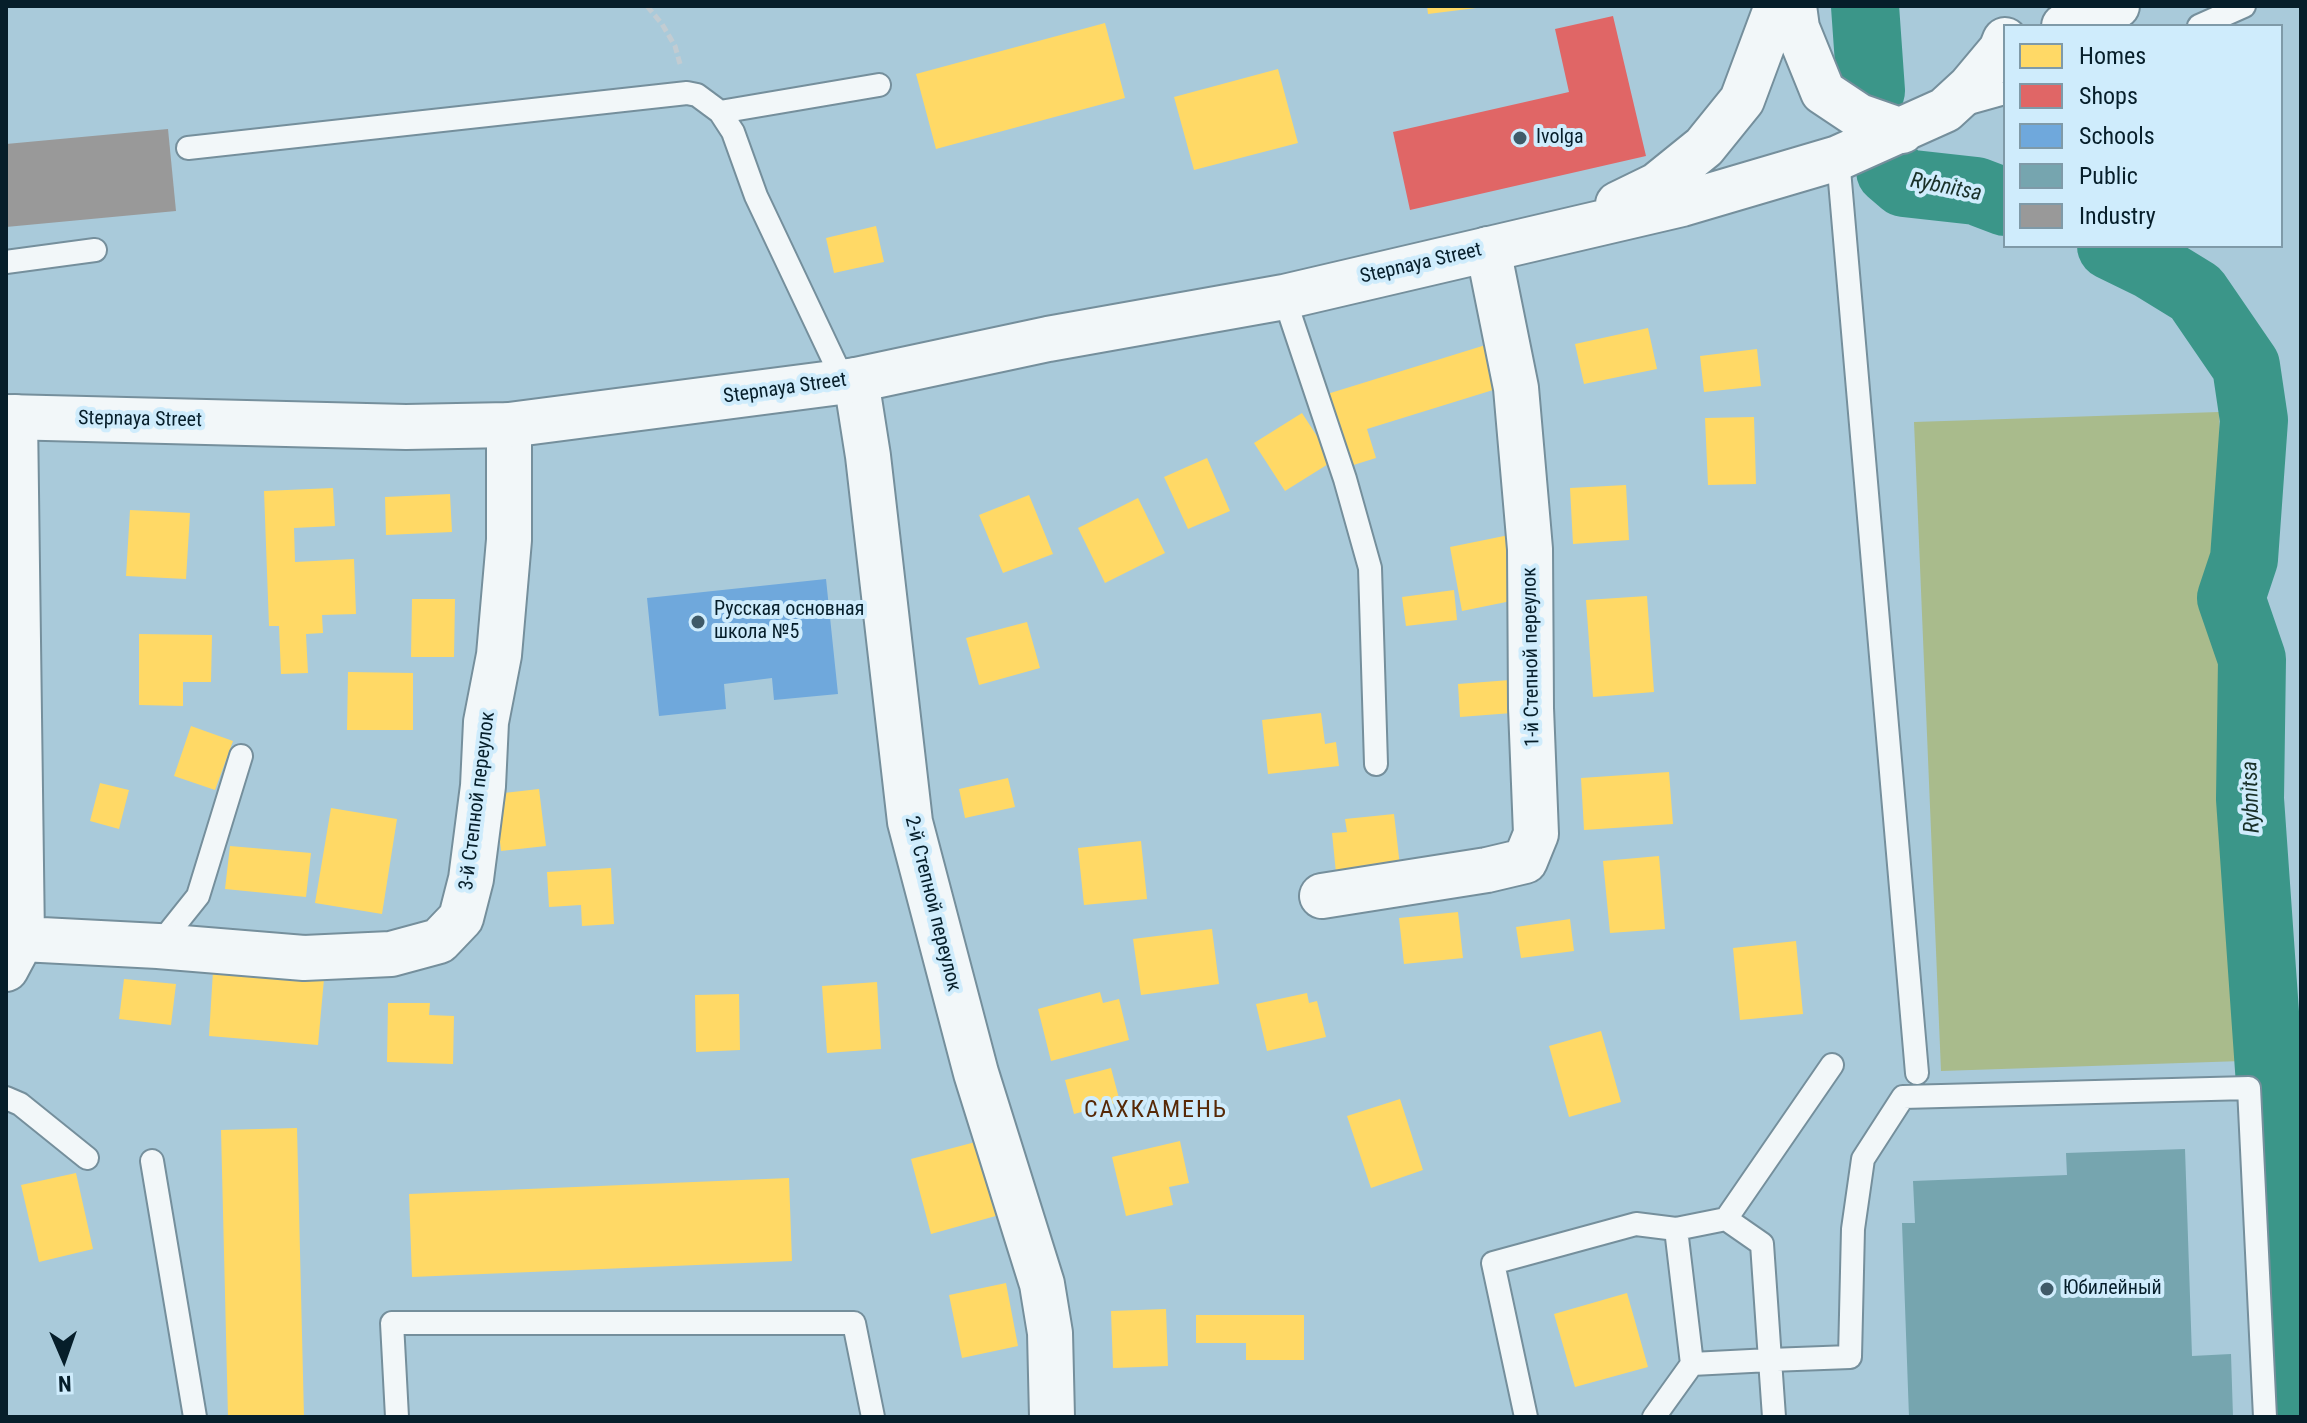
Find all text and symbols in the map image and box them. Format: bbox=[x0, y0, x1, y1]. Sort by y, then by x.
legend bbox=[2003, 24, 2283, 248]
text: Homes bbox=[2079, 42, 2146, 70]
text: Shops bbox=[2079, 82, 2138, 110]
text: Schools bbox=[2079, 122, 2155, 150]
place label: Ivolga bbox=[1536, 126, 1583, 150]
marker: Ivolga bbox=[1511, 129, 1529, 147]
text: Public bbox=[2079, 162, 2138, 190]
water label: Rybnitsa bbox=[1908, 168, 1984, 208]
text: Industry bbox=[2079, 202, 2156, 230]
street label: Stepnaya Street bbox=[1358, 238, 1484, 290]
street label: Stepnaya Street bbox=[722, 368, 848, 410]
street label: Stepnaya Street bbox=[78, 407, 202, 433]
street label: 1-й Степной переулок bbox=[1518, 567, 1546, 747]
place label: Русская основная школа №5 bbox=[714, 598, 864, 645]
marker: Русская основная школа №5 bbox=[689, 613, 707, 631]
street label: 3-й Степной переулок bbox=[455, 710, 501, 892]
water label: Rybnitsa bbox=[2238, 760, 2266, 834]
street label: 2-й Степной переулок bbox=[899, 814, 965, 994]
district label: САХКАМЕНЬ bbox=[1084, 1097, 1228, 1125]
place label: Юбилейный bbox=[2063, 1277, 2162, 1301]
marker: Юбилейный bbox=[2038, 1280, 2056, 1298]
north arrow bbox=[24, 1319, 104, 1399]
text: N bbox=[58, 1371, 72, 1396]

